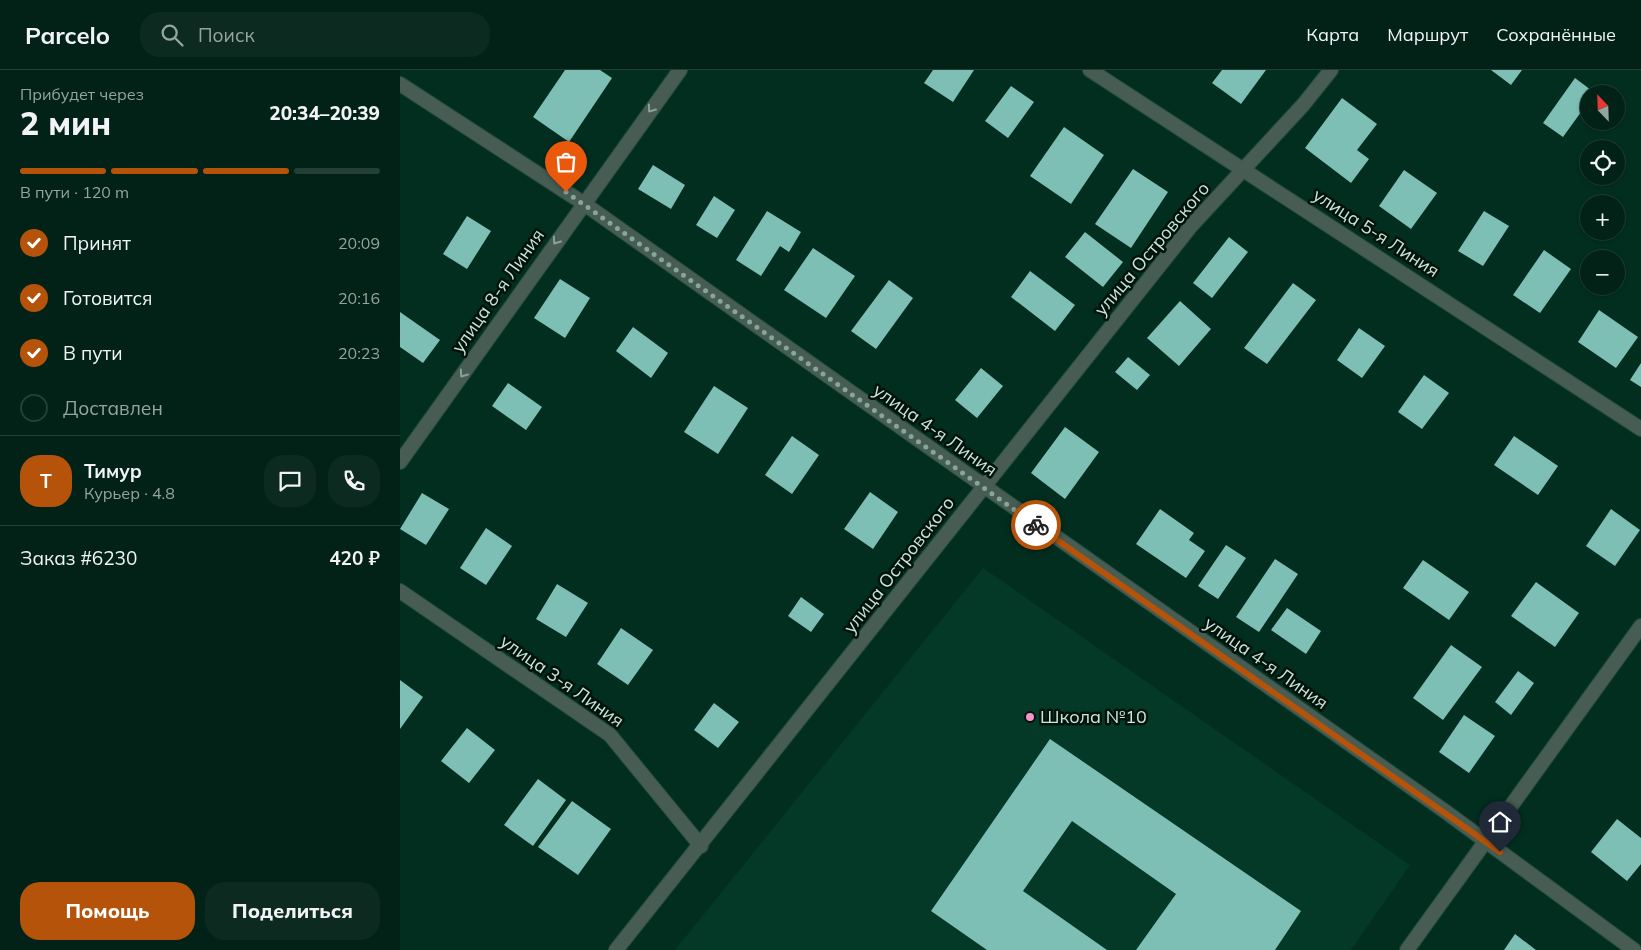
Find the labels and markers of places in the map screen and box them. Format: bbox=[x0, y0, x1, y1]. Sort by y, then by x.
pin bbox=[545, 141, 587, 192]
place label: Школа №10 bbox=[1040, 705, 1147, 728]
marker: Школа №10 bbox=[1024, 711, 1036, 723]
pin bbox=[1479, 801, 1521, 852]

